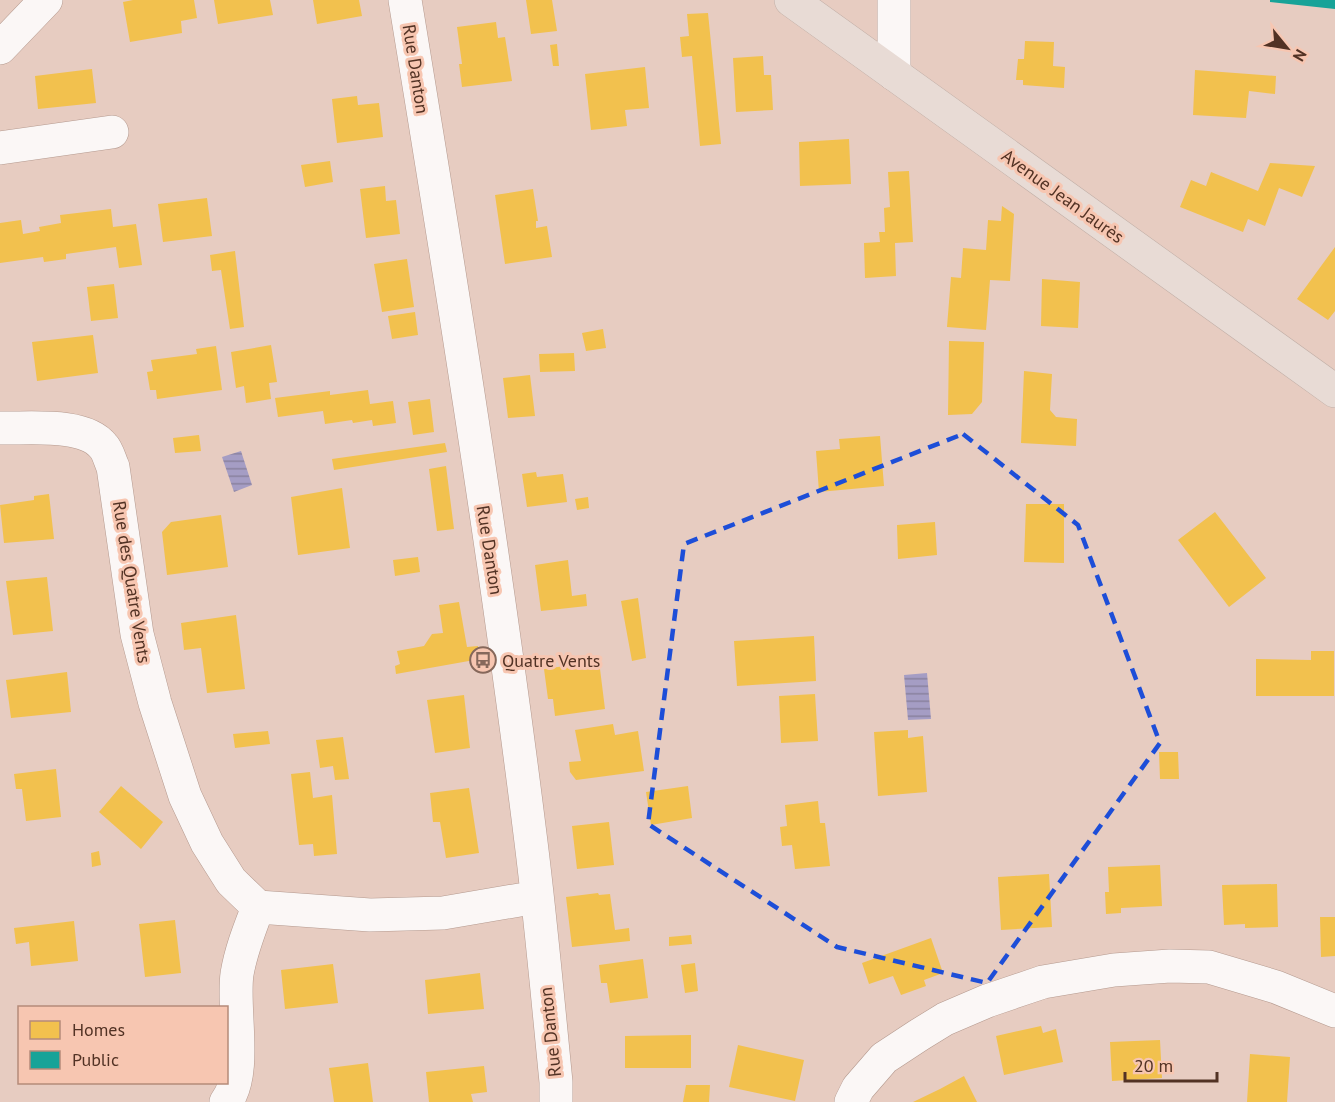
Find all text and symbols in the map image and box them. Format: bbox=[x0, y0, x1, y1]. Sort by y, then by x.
north arrow bbox=[1257, 18, 1317, 78]
street label: Rue Danton bbox=[398, 23, 434, 115]
text: N bbox=[1289, 46, 1311, 65]
street label: Avenue Jean Jaurès bbox=[997, 144, 1129, 248]
street label: Rue des Quatre Vents bbox=[108, 499, 156, 665]
street label: Rue Danton bbox=[472, 504, 508, 596]
bus stop icon: Quatre Vents bbox=[468, 645, 498, 675]
place label: Quatre Vents bbox=[502, 649, 600, 672]
street label: Rue Danton bbox=[534, 986, 566, 1078]
legend bbox=[18, 1006, 228, 1084]
text: Homes bbox=[72, 1018, 125, 1041]
scale bar bbox=[1125, 1045, 1216, 1083]
text: Public bbox=[72, 1048, 119, 1071]
text: 20 m bbox=[1134, 1054, 1173, 1077]

